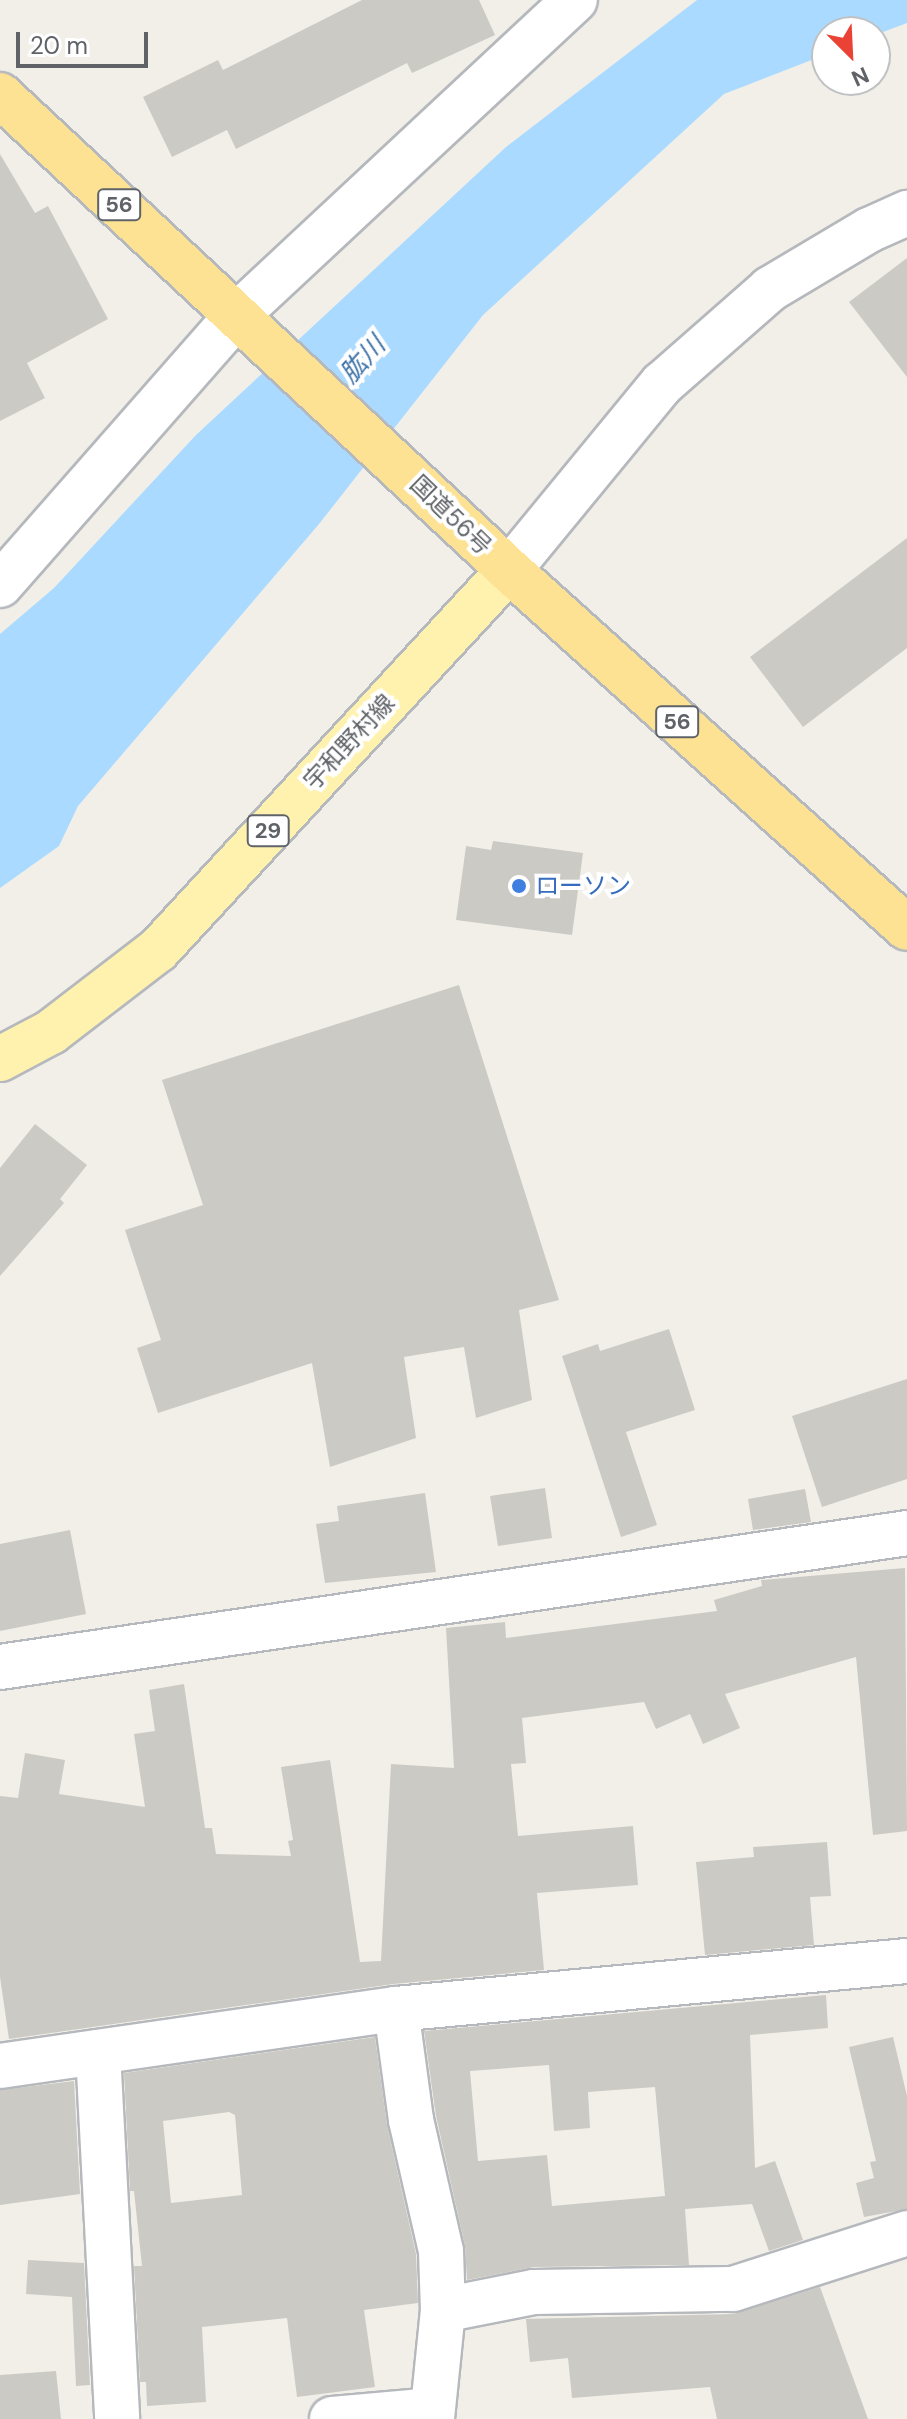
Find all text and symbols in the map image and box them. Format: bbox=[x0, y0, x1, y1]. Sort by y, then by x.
scale bar bbox=[20, 16, 152, 66]
north arrow bbox=[811, 16, 891, 96]
text: 20 m bbox=[30, 30, 88, 61]
text: N bbox=[847, 60, 873, 93]
road number: 56 bbox=[97, 187, 141, 223]
water label: 肱川 bbox=[334, 330, 392, 390]
street label: 国道56号 bbox=[404, 469, 498, 561]
street label: 宇和野村線 bbox=[298, 688, 400, 796]
road number: 56 bbox=[655, 704, 699, 740]
road number: 29 bbox=[246, 813, 290, 849]
place label: ローソン bbox=[535, 872, 631, 900]
marker: ローソン bbox=[510, 877, 528, 895]

